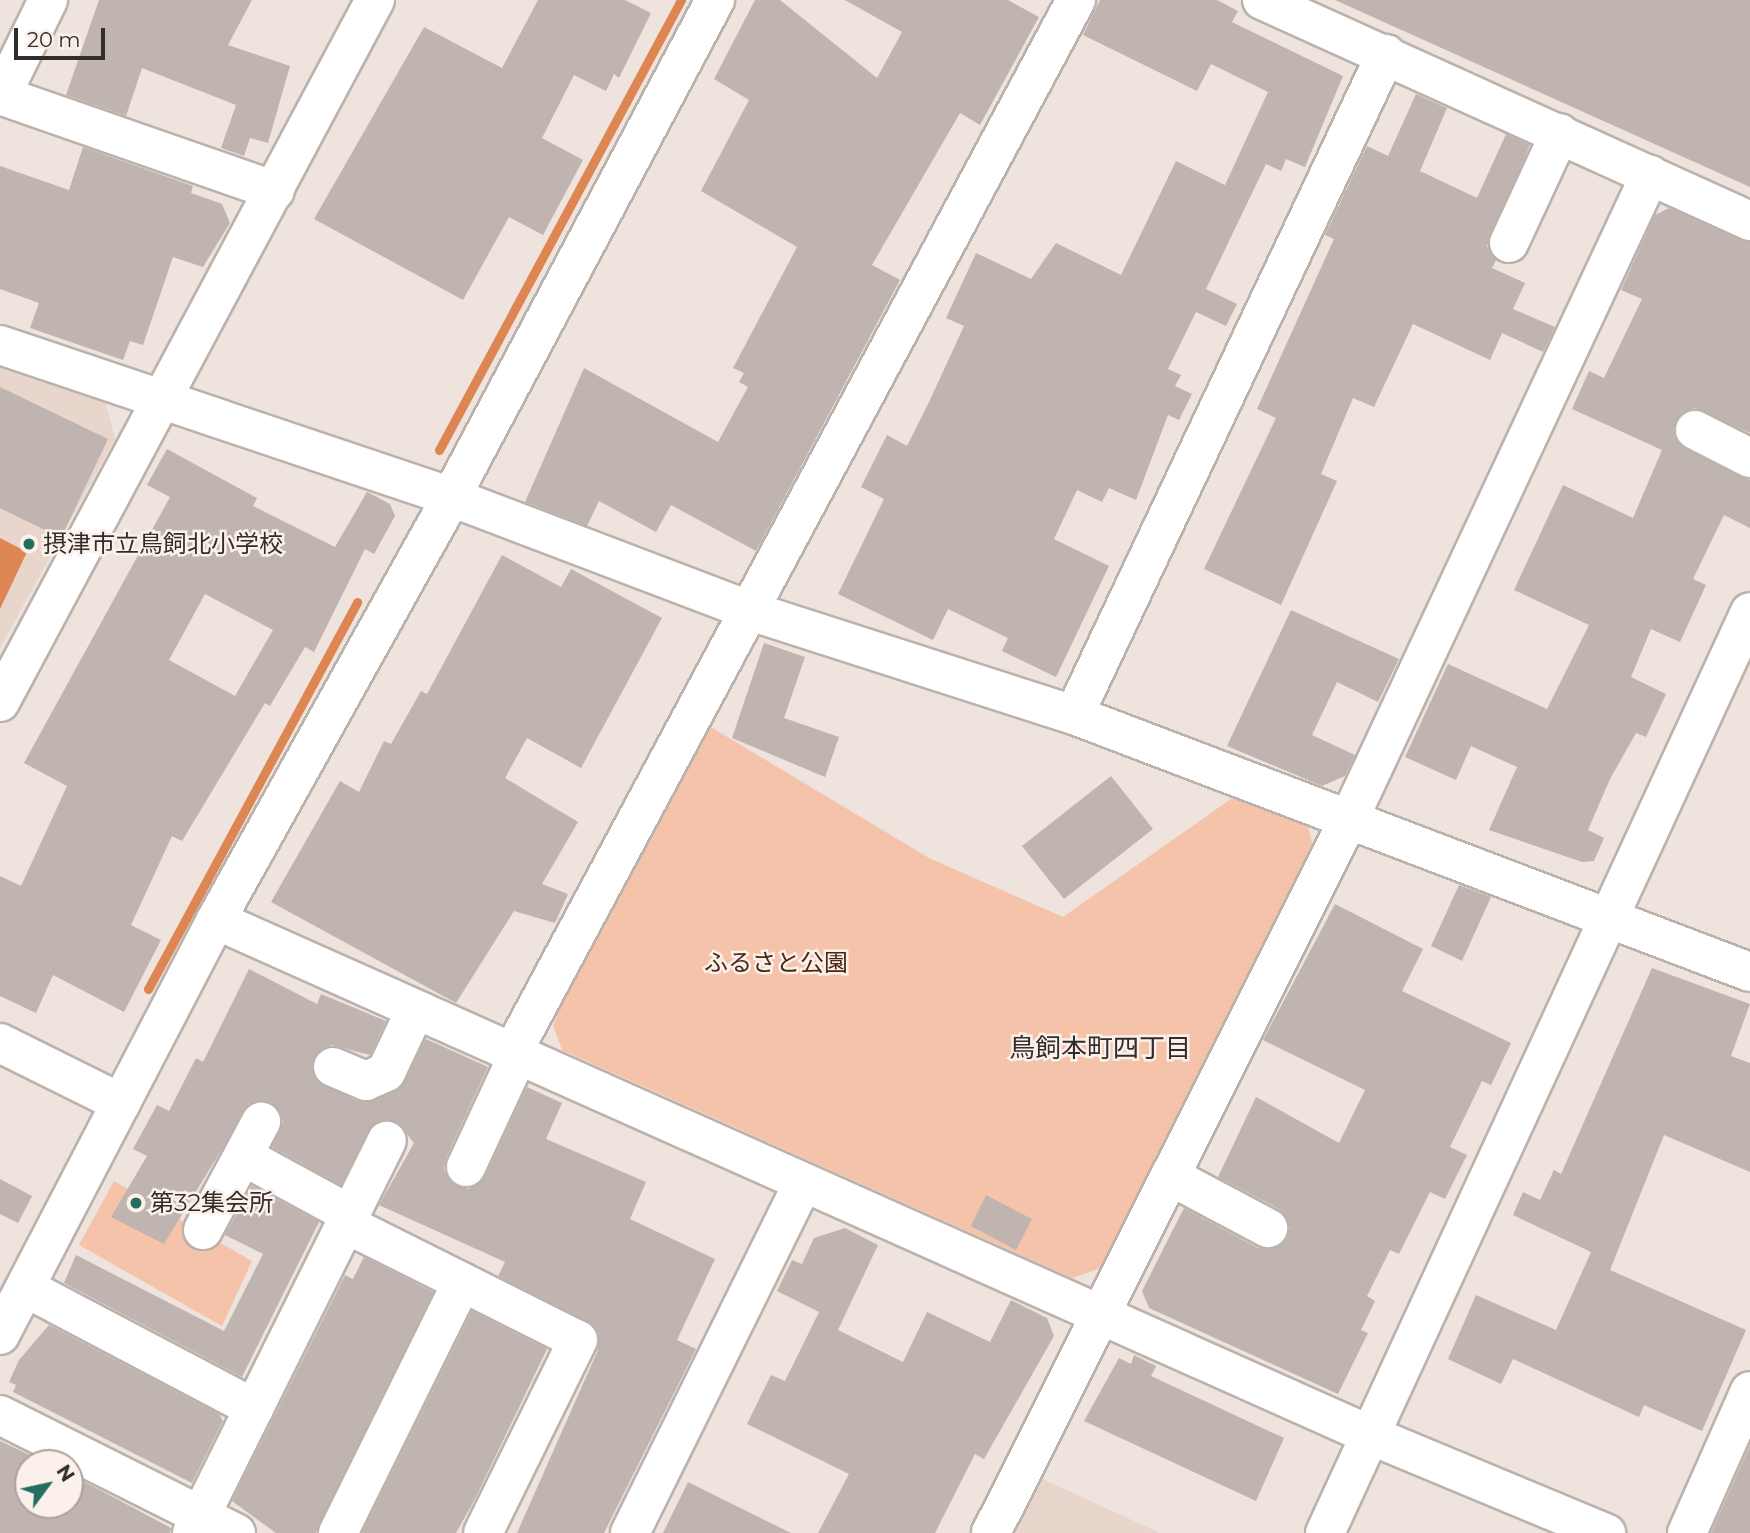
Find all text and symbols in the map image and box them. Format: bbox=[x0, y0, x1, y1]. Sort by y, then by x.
scale bar bbox=[18, 14, 108, 58]
text: 20 m bbox=[27, 27, 81, 52]
place label: 摂津市立鳥飼北小学校 bbox=[43, 530, 283, 558]
marker: 摂津市立鳥飼北小学校 bbox=[21, 536, 37, 552]
park label: ふるさと公園 bbox=[704, 949, 848, 977]
district label: 鳥飼本町四丁目 bbox=[1009, 1033, 1191, 1065]
place label: 第32集会所 bbox=[150, 1189, 273, 1217]
marker: 第32集会所 bbox=[128, 1195, 144, 1211]
north arrow bbox=[14, 1449, 84, 1519]
text: N bbox=[52, 1461, 79, 1486]

